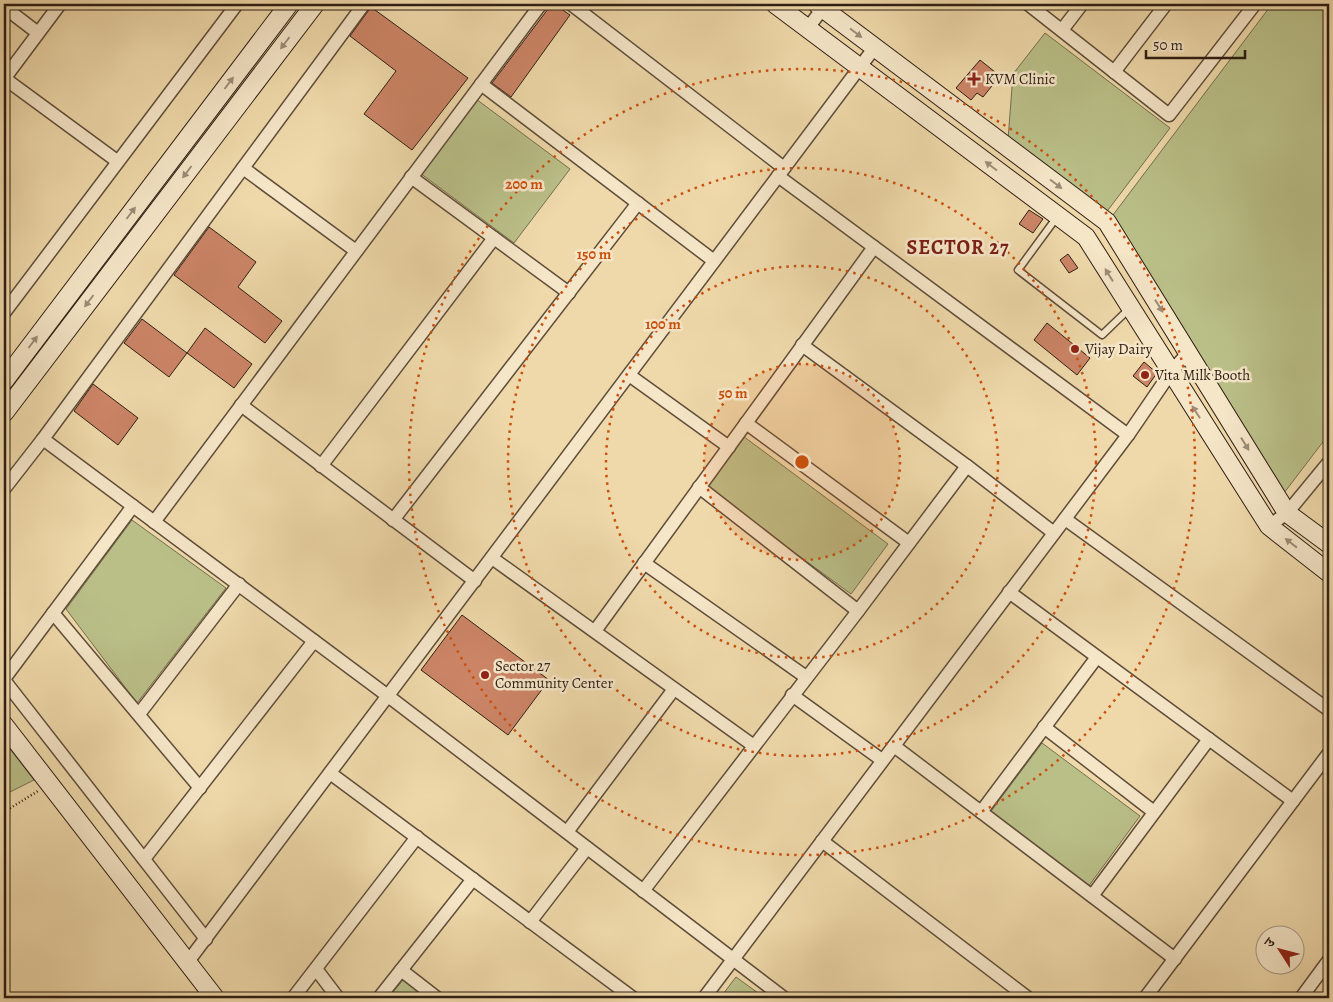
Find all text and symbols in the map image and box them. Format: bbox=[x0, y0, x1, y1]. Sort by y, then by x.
one-way arrow bbox=[849, 28, 863, 38]
scale bar bbox=[1146, 28, 1244, 60]
text: 50 m bbox=[1153, 35, 1183, 55]
one-way arrow bbox=[280, 36, 291, 49]
place label: KVM Clinic bbox=[985, 69, 1055, 89]
marker: KVM Clinic bbox=[967, 72, 981, 86]
one-way arrow bbox=[224, 77, 235, 90]
one-way arrow bbox=[985, 161, 998, 172]
one-way arrow bbox=[182, 165, 192, 179]
text: 200 m bbox=[505, 174, 543, 194]
one-way arrow bbox=[1049, 178, 1062, 189]
one-way arrow bbox=[126, 207, 137, 220]
district label: SECTOR 27 bbox=[906, 234, 1010, 261]
text: 150 m bbox=[577, 244, 612, 264]
one-way arrow bbox=[1105, 269, 1114, 282]
one-way arrow bbox=[83, 294, 94, 307]
one-way arrow bbox=[1154, 299, 1163, 312]
text: 100 m bbox=[645, 314, 681, 334]
one-way arrow bbox=[28, 335, 38, 349]
place label: Vijay Dairy bbox=[1084, 339, 1153, 359]
marker: Vijay Dairy bbox=[1069, 343, 1081, 355]
place label: Vita Milk Booth bbox=[1154, 365, 1250, 385]
marker: Vita Milk Booth bbox=[1139, 369, 1151, 381]
text: 50 m bbox=[718, 383, 748, 403]
one-way arrow bbox=[1192, 406, 1201, 419]
one-way arrow bbox=[1240, 437, 1249, 450]
centre of rings bbox=[793, 453, 811, 471]
one-way arrow bbox=[1284, 538, 1298, 548]
place label: Sector 27 Community Center bbox=[495, 656, 613, 693]
marker: Sector 27 Community Center bbox=[479, 669, 491, 681]
north arrow bbox=[1256, 924, 1306, 974]
text: उ bbox=[1260, 933, 1280, 952]

